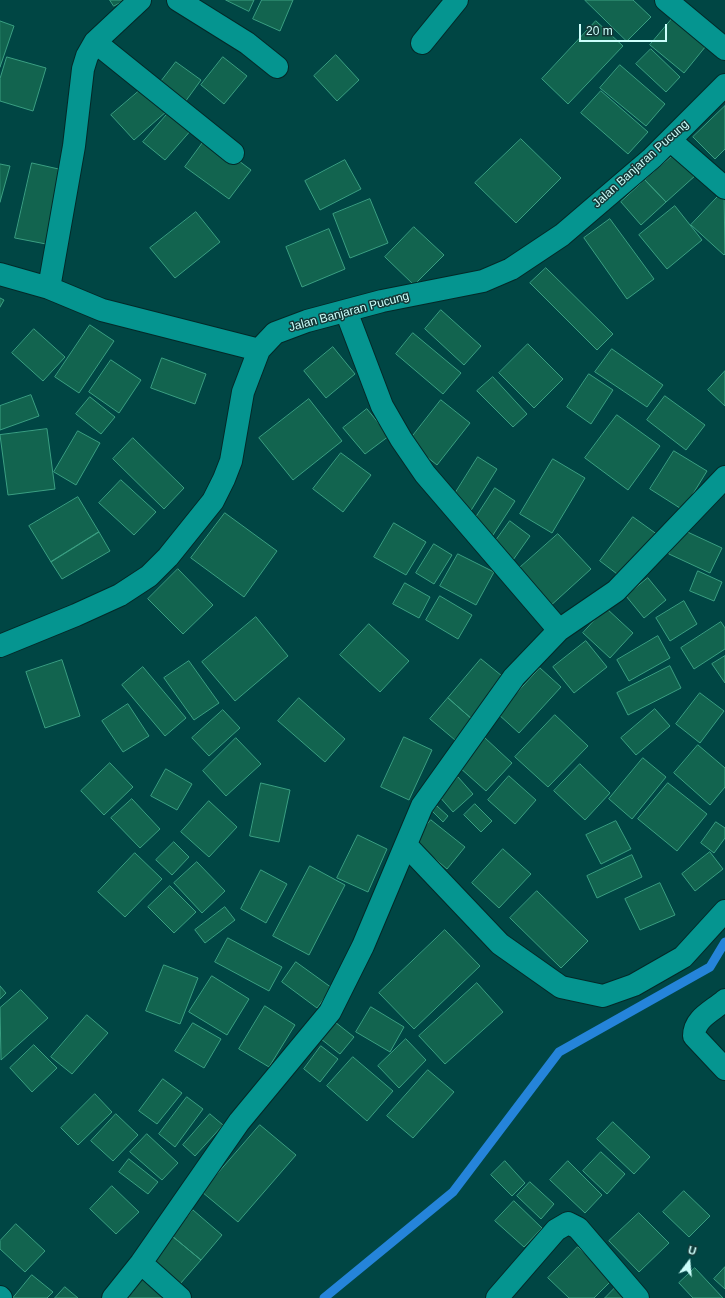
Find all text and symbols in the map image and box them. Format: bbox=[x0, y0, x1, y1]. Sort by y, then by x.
scale bar bbox=[581, 16, 669, 42]
text: 20 m bbox=[586, 24, 613, 38]
street label: Jalan Banjaran Pucung bbox=[590, 117, 692, 211]
street label: Jalan Banjaran Pucung bbox=[287, 289, 411, 335]
north arrow bbox=[669, 1242, 709, 1282]
text: U bbox=[687, 1244, 698, 1257]

